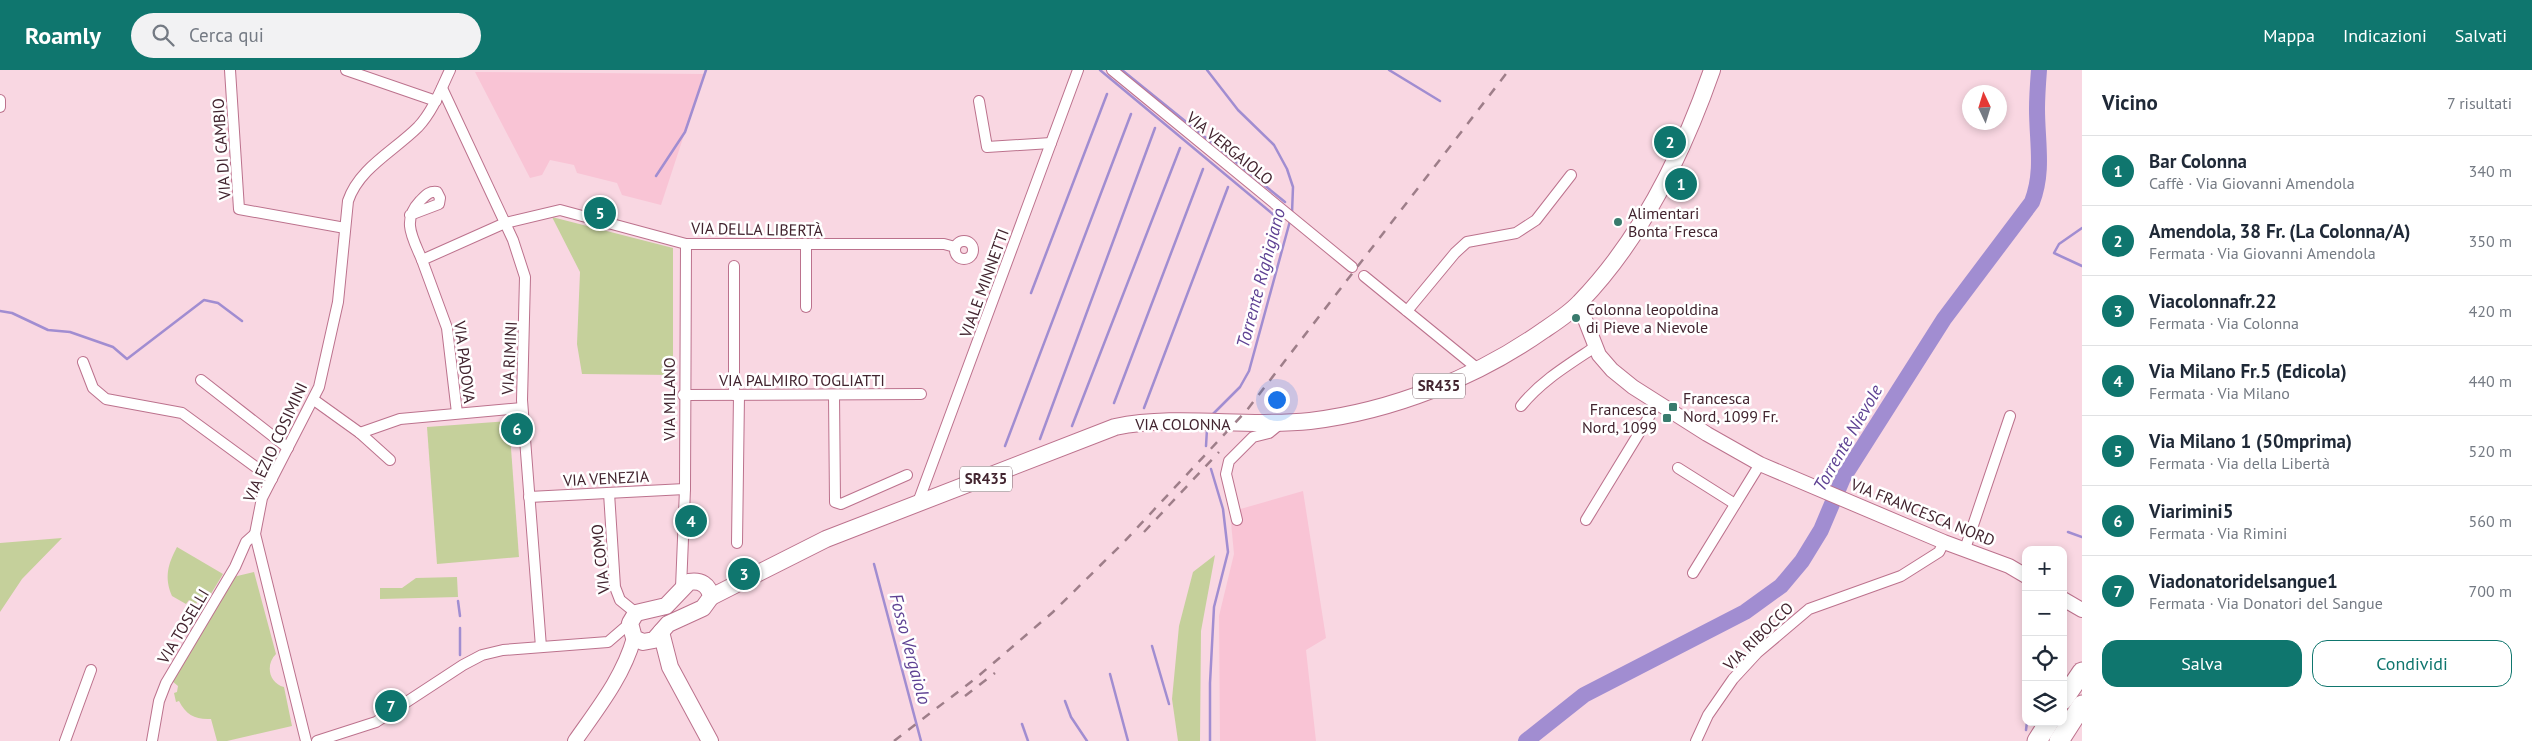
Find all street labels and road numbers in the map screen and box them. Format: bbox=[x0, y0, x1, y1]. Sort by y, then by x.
street label: VIA DI CAMBIO bbox=[207, 97, 235, 201]
street label: VIA VERGAIOLO bbox=[1182, 106, 1277, 189]
street label: VIA DELLA LIBERTÀ bbox=[690, 218, 824, 240]
street label: VIALE MINNETTI bbox=[955, 226, 1013, 341]
street label: VIA PADOVA bbox=[450, 319, 480, 405]
street label: VIA RIMINI bbox=[497, 321, 521, 396]
street label: VIA MILANO bbox=[659, 357, 679, 442]
street label: VIA PALMIRO TOGLIATTI bbox=[718, 370, 885, 390]
road number: SR435 bbox=[1413, 374, 1465, 398]
street label: VIA EZIO COSIMINI bbox=[238, 379, 311, 506]
street label: VIA COLONNA bbox=[1134, 414, 1231, 434]
street label: VIA VENEZIA bbox=[562, 466, 650, 490]
road number: SR435 bbox=[960, 466, 1012, 492]
street label: VIA FRANCESCA NORD bbox=[1847, 474, 1998, 550]
street label: VIA COMO bbox=[586, 523, 614, 596]
street label: VIA TOSELLI bbox=[152, 585, 213, 668]
street label: VIA RIBOCCO bbox=[1718, 598, 1797, 675]

